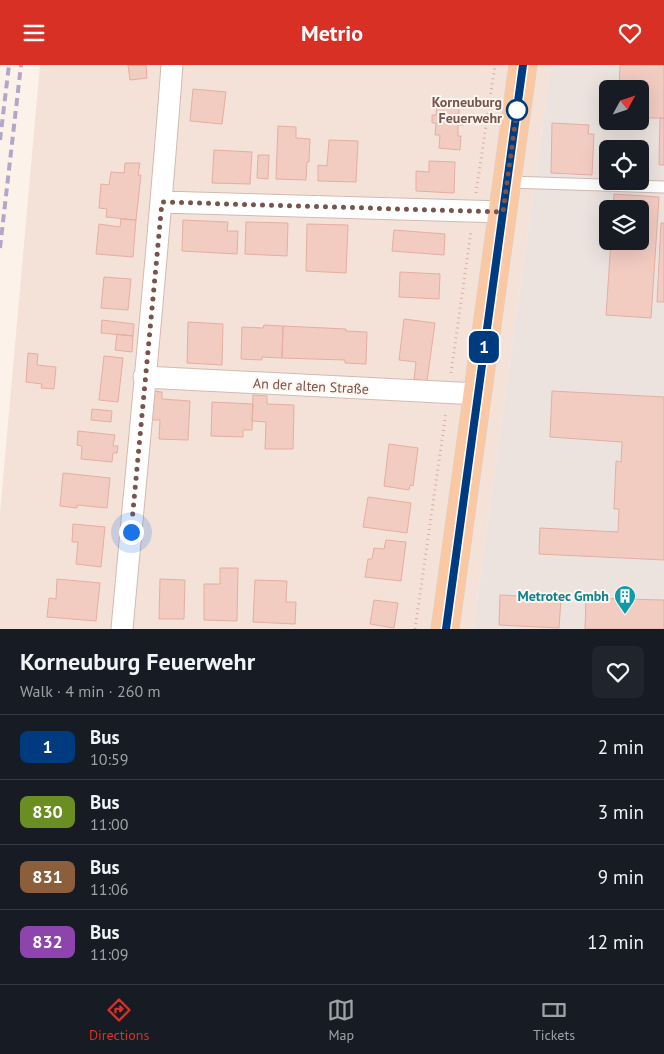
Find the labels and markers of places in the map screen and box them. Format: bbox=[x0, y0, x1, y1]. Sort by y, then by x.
place label: Korneuburg Feuerwehr bbox=[432, 93, 502, 127]
marker: Korneuburg Feuerwehr bbox=[506, 99, 528, 121]
building icon: Metrotec Gmbh bbox=[613, 584, 637, 615]
place label: Metrotec Gmbh bbox=[517, 587, 609, 605]

